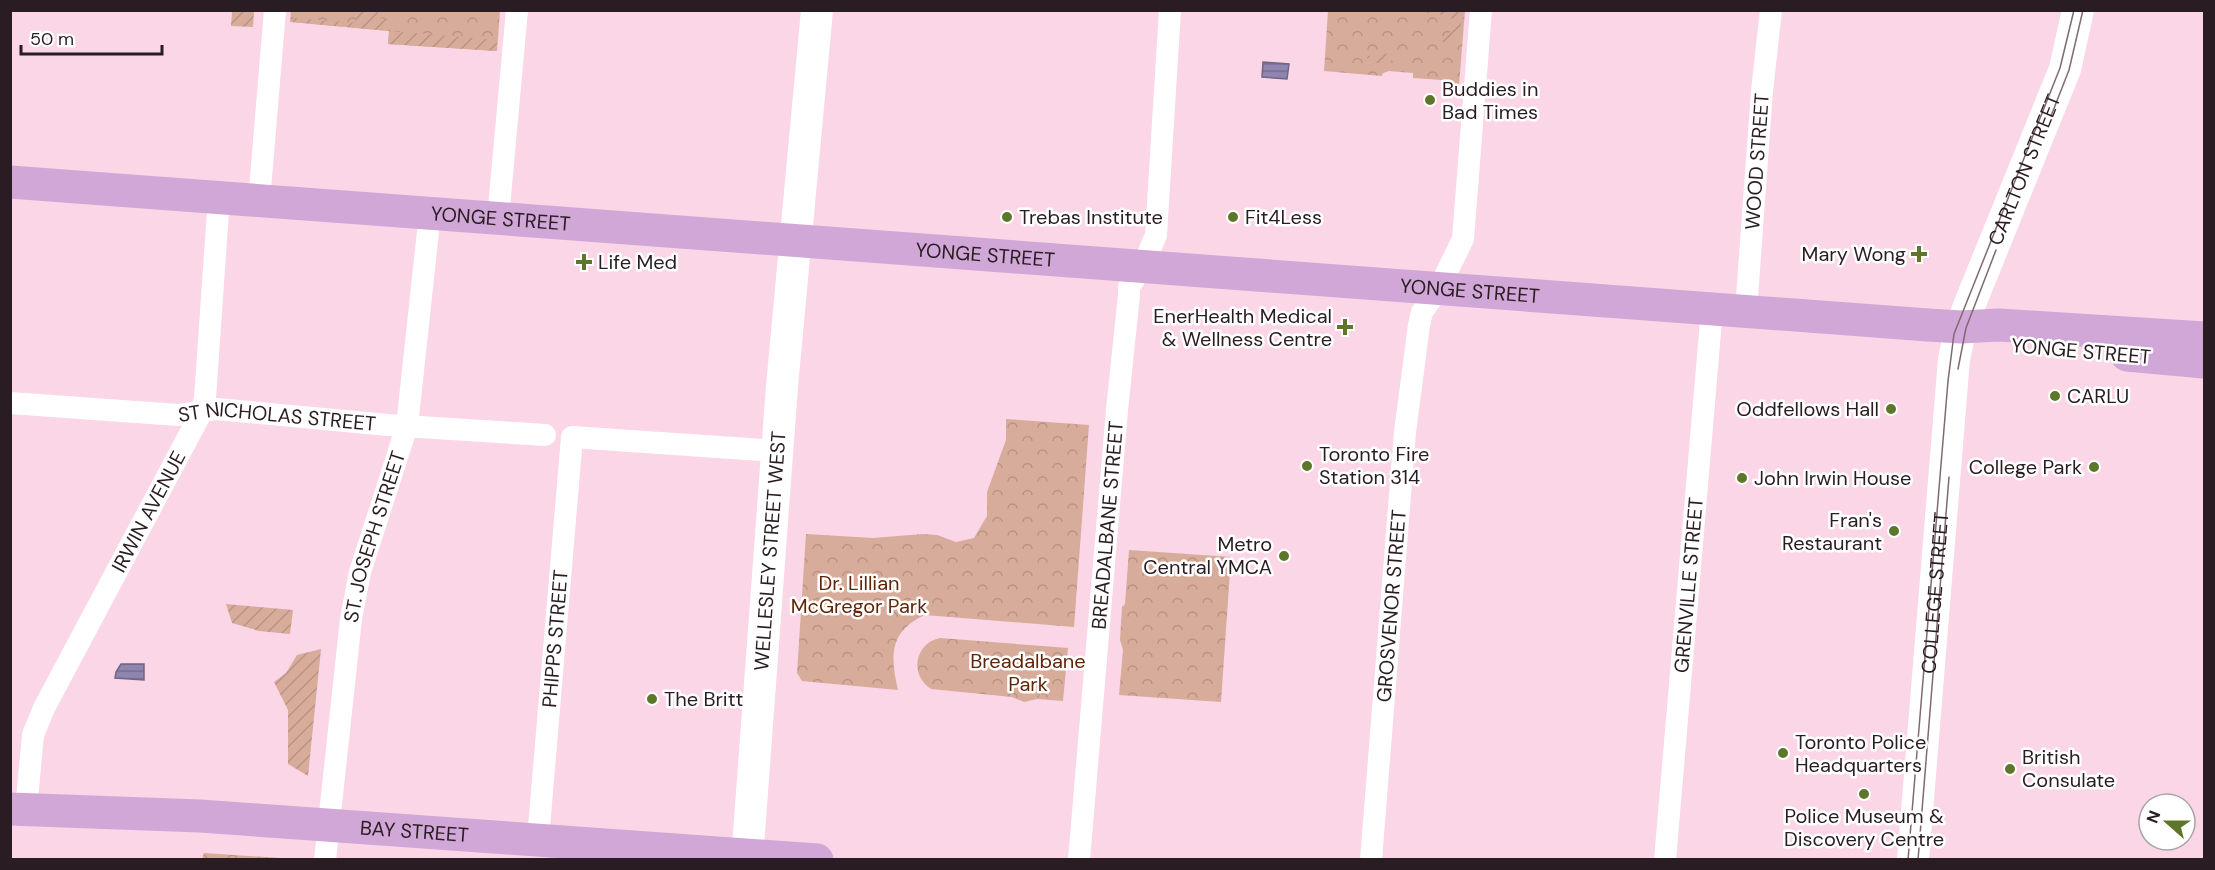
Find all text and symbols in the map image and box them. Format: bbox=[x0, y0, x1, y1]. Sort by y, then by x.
scale bar bbox=[21, 18, 162, 56]
text: 50 m bbox=[30, 27, 74, 51]
place label: Buddies in Bad Times bbox=[1442, 76, 1538, 125]
street label: CARLTON STREET bbox=[1982, 90, 2066, 249]
street label: WOOD STREET bbox=[1739, 92, 1775, 231]
marker: Buddies in Bad Times bbox=[1423, 93, 1437, 107]
street label: YONGE STREET bbox=[430, 200, 571, 237]
place label: Trebas Institute bbox=[1019, 204, 1163, 230]
place label: Fit4Less bbox=[1245, 204, 1322, 230]
marker: Trebas Institute bbox=[1000, 210, 1014, 224]
marker: Fit4Less bbox=[1226, 210, 1240, 224]
street label: YONGE STREET bbox=[915, 237, 1056, 273]
place label: Mary Wong bbox=[1802, 241, 1906, 267]
marker: Mary Wong bbox=[1910, 245, 1928, 263]
place label: Life Med bbox=[598, 249, 677, 275]
marker: Life Med bbox=[575, 253, 593, 271]
street label: YONGE STREET bbox=[1399, 273, 1541, 309]
place label: EnerHealth Medical & Wellness Centre bbox=[1153, 303, 1332, 352]
marker: EnerHealth Medical & Wellness Centre bbox=[1336, 318, 1354, 336]
street label: YONGE STREET bbox=[2010, 332, 2152, 370]
place label: CARLU bbox=[2067, 383, 2129, 409]
marker: CARLU bbox=[2048, 389, 2062, 403]
street label: ST NICHOLAS STREET bbox=[176, 396, 377, 437]
place label: Oddfellows Hall bbox=[1736, 396, 1879, 422]
marker: Oddfellows Hall bbox=[1884, 402, 1898, 416]
street label: BREADALBANE STREET bbox=[1086, 420, 1129, 630]
street label: WELLESLEY STREET WEST bbox=[748, 430, 792, 672]
place label: Toronto Fire Station 314 bbox=[1319, 441, 1429, 490]
street label: IRWIN AVENUE bbox=[106, 446, 191, 577]
street label: ST. JOSEPH STREET bbox=[338, 448, 411, 625]
place label: College Park bbox=[1969, 454, 2082, 480]
marker: Toronto Fire Station 314 bbox=[1300, 459, 1314, 473]
marker: College Park bbox=[2087, 460, 2101, 474]
place label: John Irwin House bbox=[1754, 465, 1911, 491]
marker: John Irwin House bbox=[1735, 471, 1749, 485]
street label: GRENVILLE STREET bbox=[1668, 496, 1709, 674]
place label: Fran's Restaurant bbox=[1782, 507, 1882, 556]
street label: GROSVENOR STREET bbox=[1371, 508, 1412, 703]
street label: COLLEGE STREET bbox=[1915, 511, 1954, 675]
marker: Fran's Restaurant bbox=[1887, 524, 1901, 538]
place label: Metro Central YMCA bbox=[1143, 531, 1272, 580]
marker: Metro Central YMCA bbox=[1277, 549, 1291, 563]
street label: PHIPPS STREET bbox=[536, 569, 574, 709]
park label: Dr. Lillian McGregor Park bbox=[791, 570, 927, 619]
park label: Breadalbane Park bbox=[970, 648, 1086, 697]
place label: The Britt bbox=[664, 686, 743, 712]
marker: The Britt bbox=[645, 692, 659, 706]
place label: Toronto Police Headquarters bbox=[1795, 729, 1926, 778]
place label: British Consulate bbox=[2022, 744, 2115, 793]
marker: Toronto Police Headquarters bbox=[1776, 746, 1790, 760]
marker: British Consulate bbox=[2003, 762, 2017, 776]
marker: Police Museum & Discovery Centre bbox=[1857, 787, 1871, 801]
north arrow bbox=[2137, 792, 2197, 852]
place label: Police Museum & Discovery Centre bbox=[1784, 803, 1944, 852]
text: N bbox=[2142, 808, 2165, 826]
street label: BAY STREET bbox=[359, 814, 470, 848]

